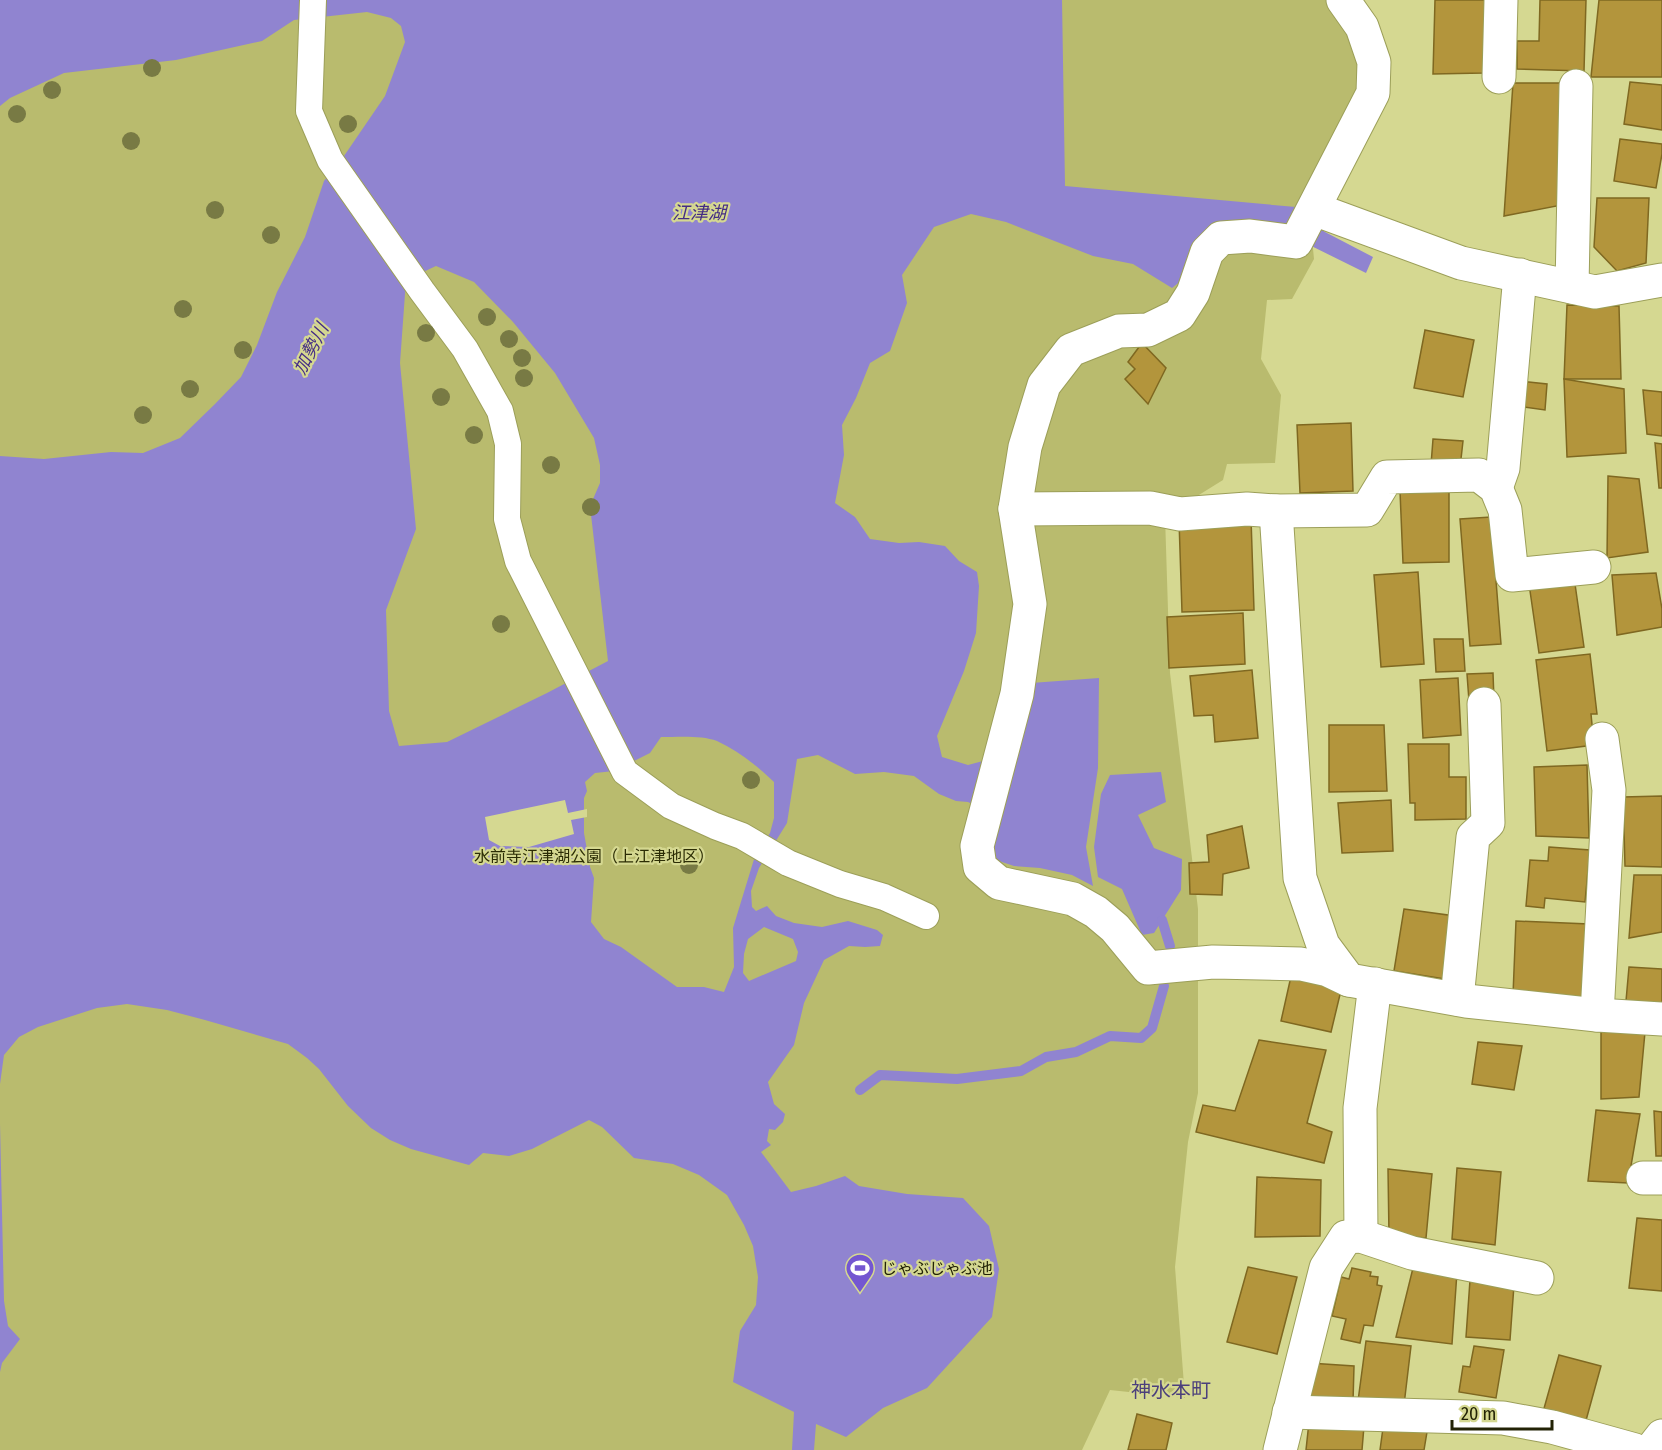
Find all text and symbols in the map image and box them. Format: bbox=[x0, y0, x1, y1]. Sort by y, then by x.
water label: 江津湖 bbox=[672, 202, 729, 224]
water label: 加勢川 bbox=[289, 318, 334, 378]
park label: 水前寺江津湖公園（上江津地区） bbox=[474, 847, 714, 866]
sports icon: じゃぶじゃぶ池 bbox=[844, 1252, 876, 1294]
place label: じゃぶじゃぶ池 bbox=[881, 1259, 993, 1278]
district label: 神水本町 bbox=[1131, 1378, 1211, 1402]
scale bar bbox=[1452, 1393, 1552, 1431]
text: 20 m bbox=[1461, 1403, 1496, 1425]

